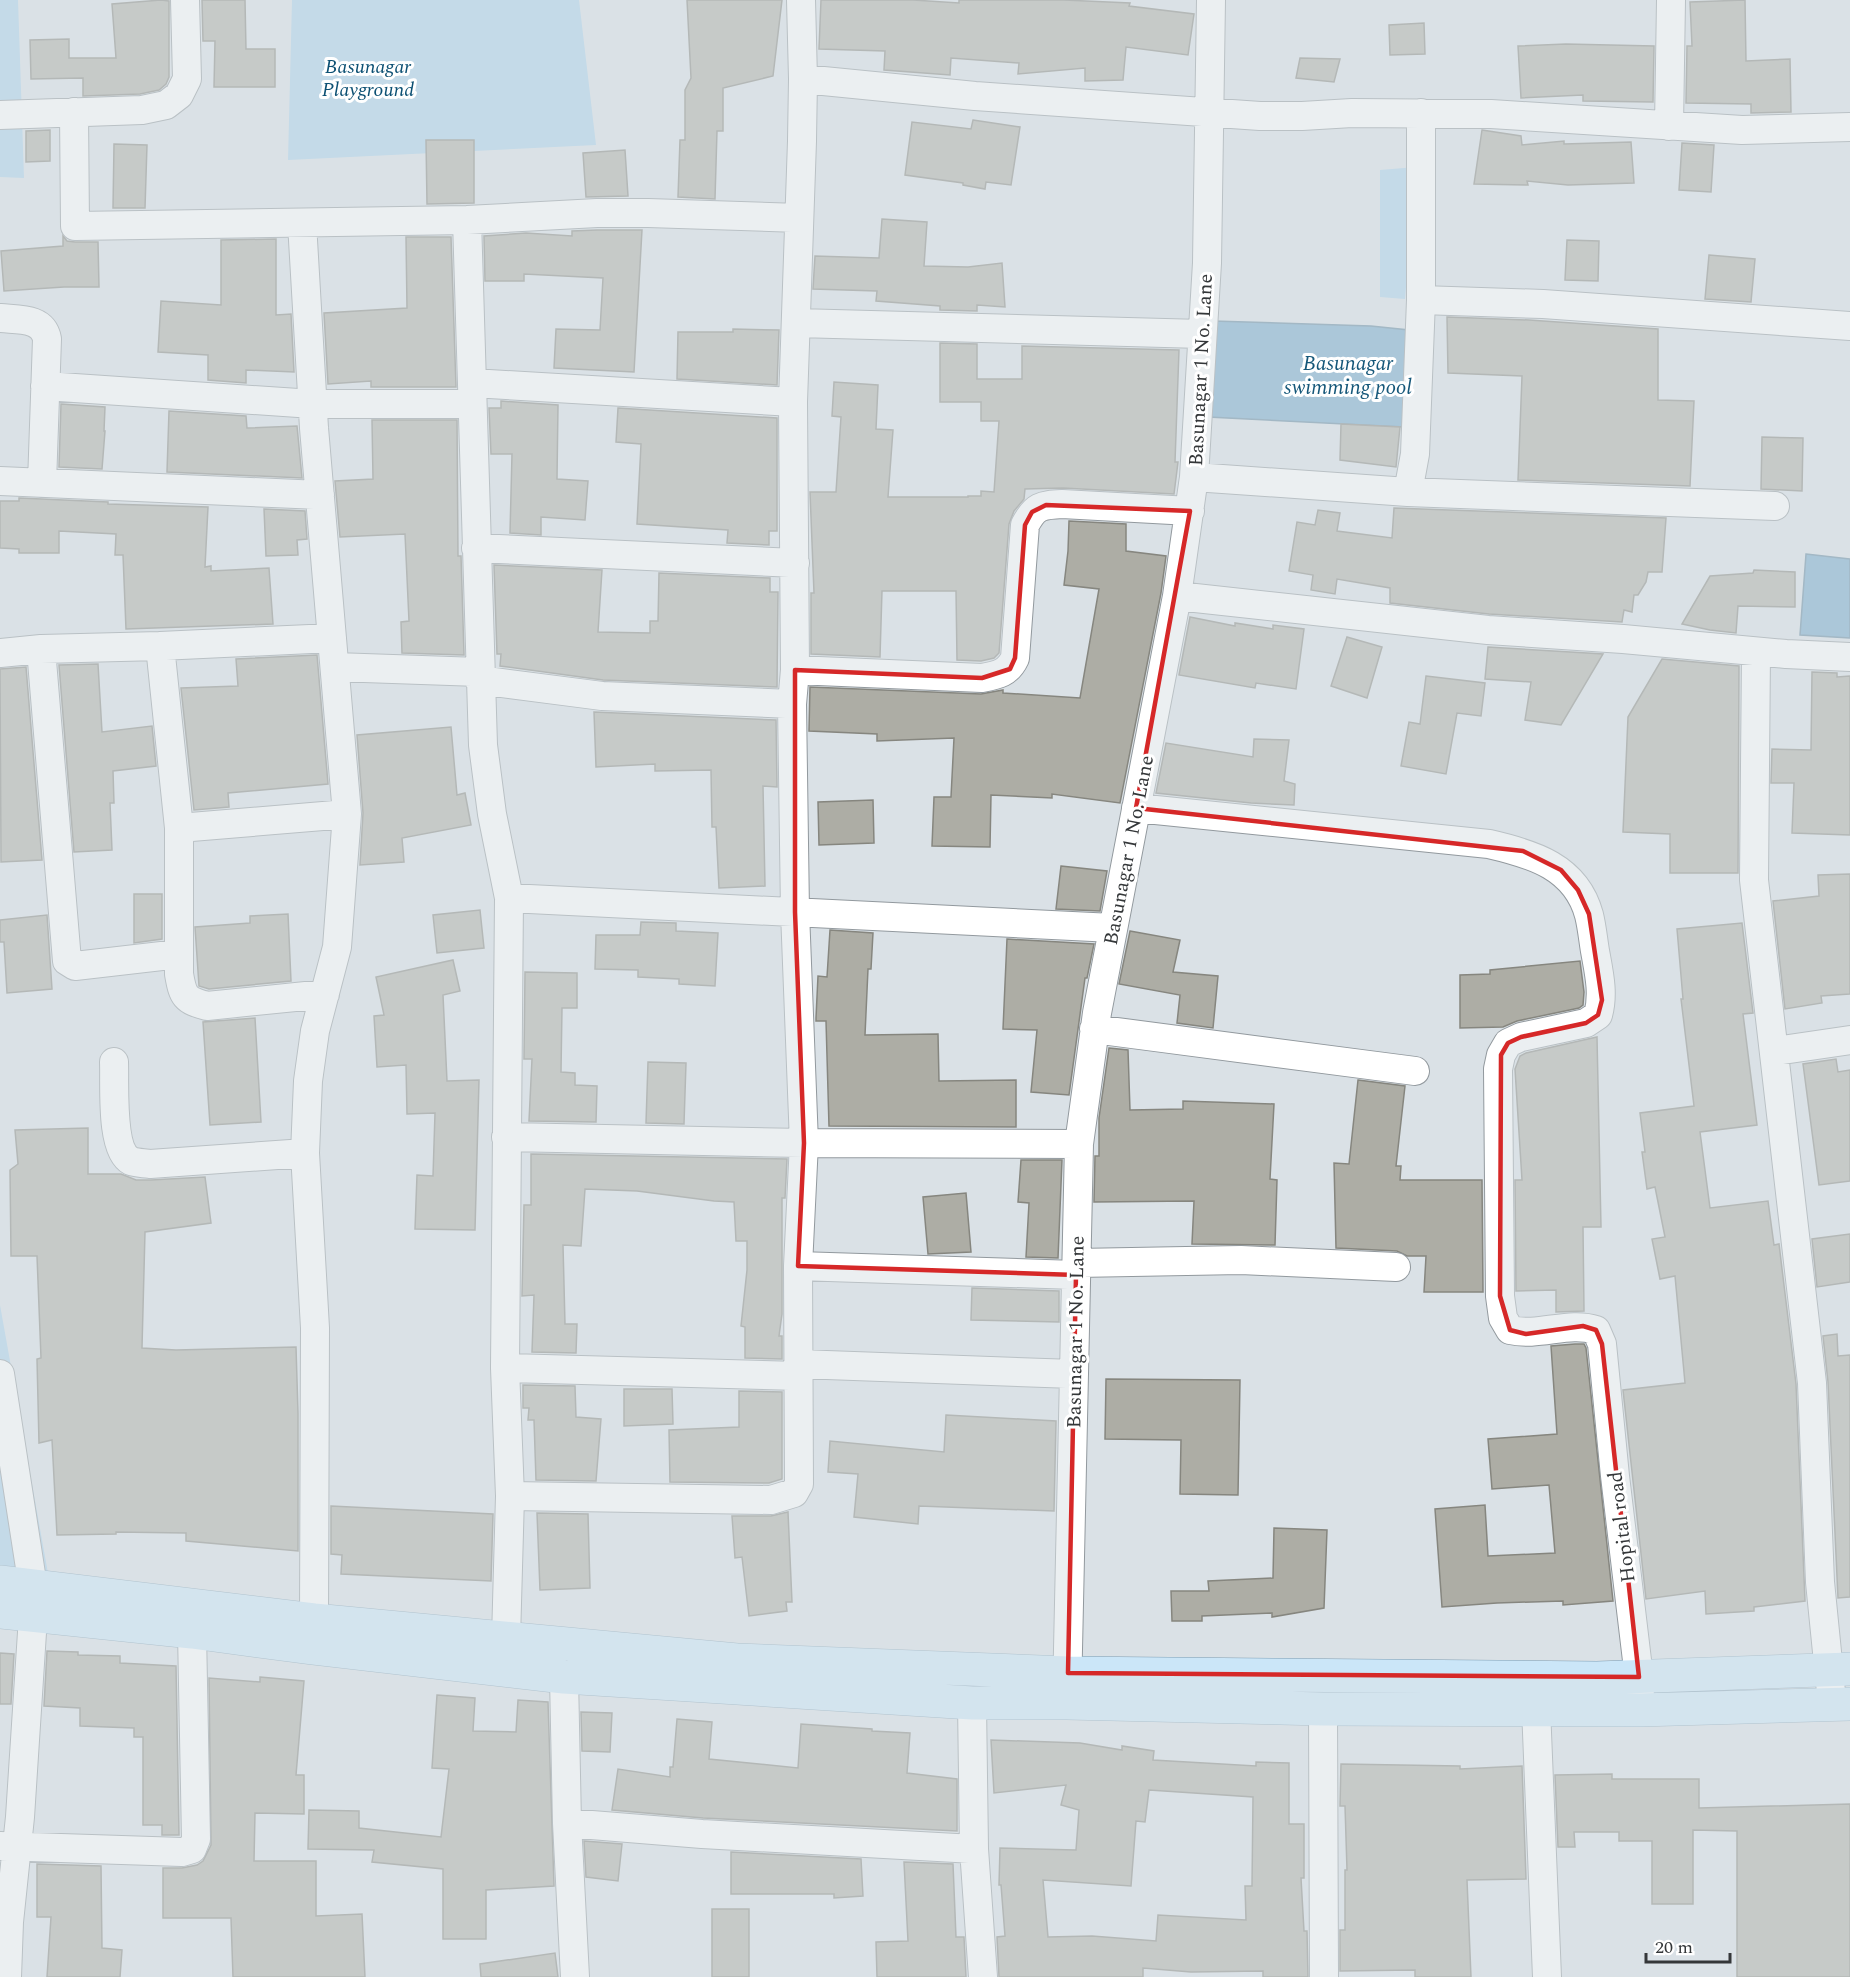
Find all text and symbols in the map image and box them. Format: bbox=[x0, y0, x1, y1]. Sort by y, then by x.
park label: Basunagar Playground bbox=[322, 52, 414, 105]
street label: Basunagar 1 No. Lane bbox=[1181, 273, 1221, 467]
water label: Basunagar swimming pool bbox=[1284, 348, 1413, 404]
street label: Basunagar 1 No. Lane bbox=[1096, 753, 1162, 948]
street label: Basunagar 1 No. Lane bbox=[1059, 1235, 1093, 1429]
street label: Hopital road bbox=[1600, 1469, 1644, 1584]
scale bar bbox=[1646, 1926, 1730, 1964]
text: 20 m bbox=[1655, 1934, 1693, 1961]

